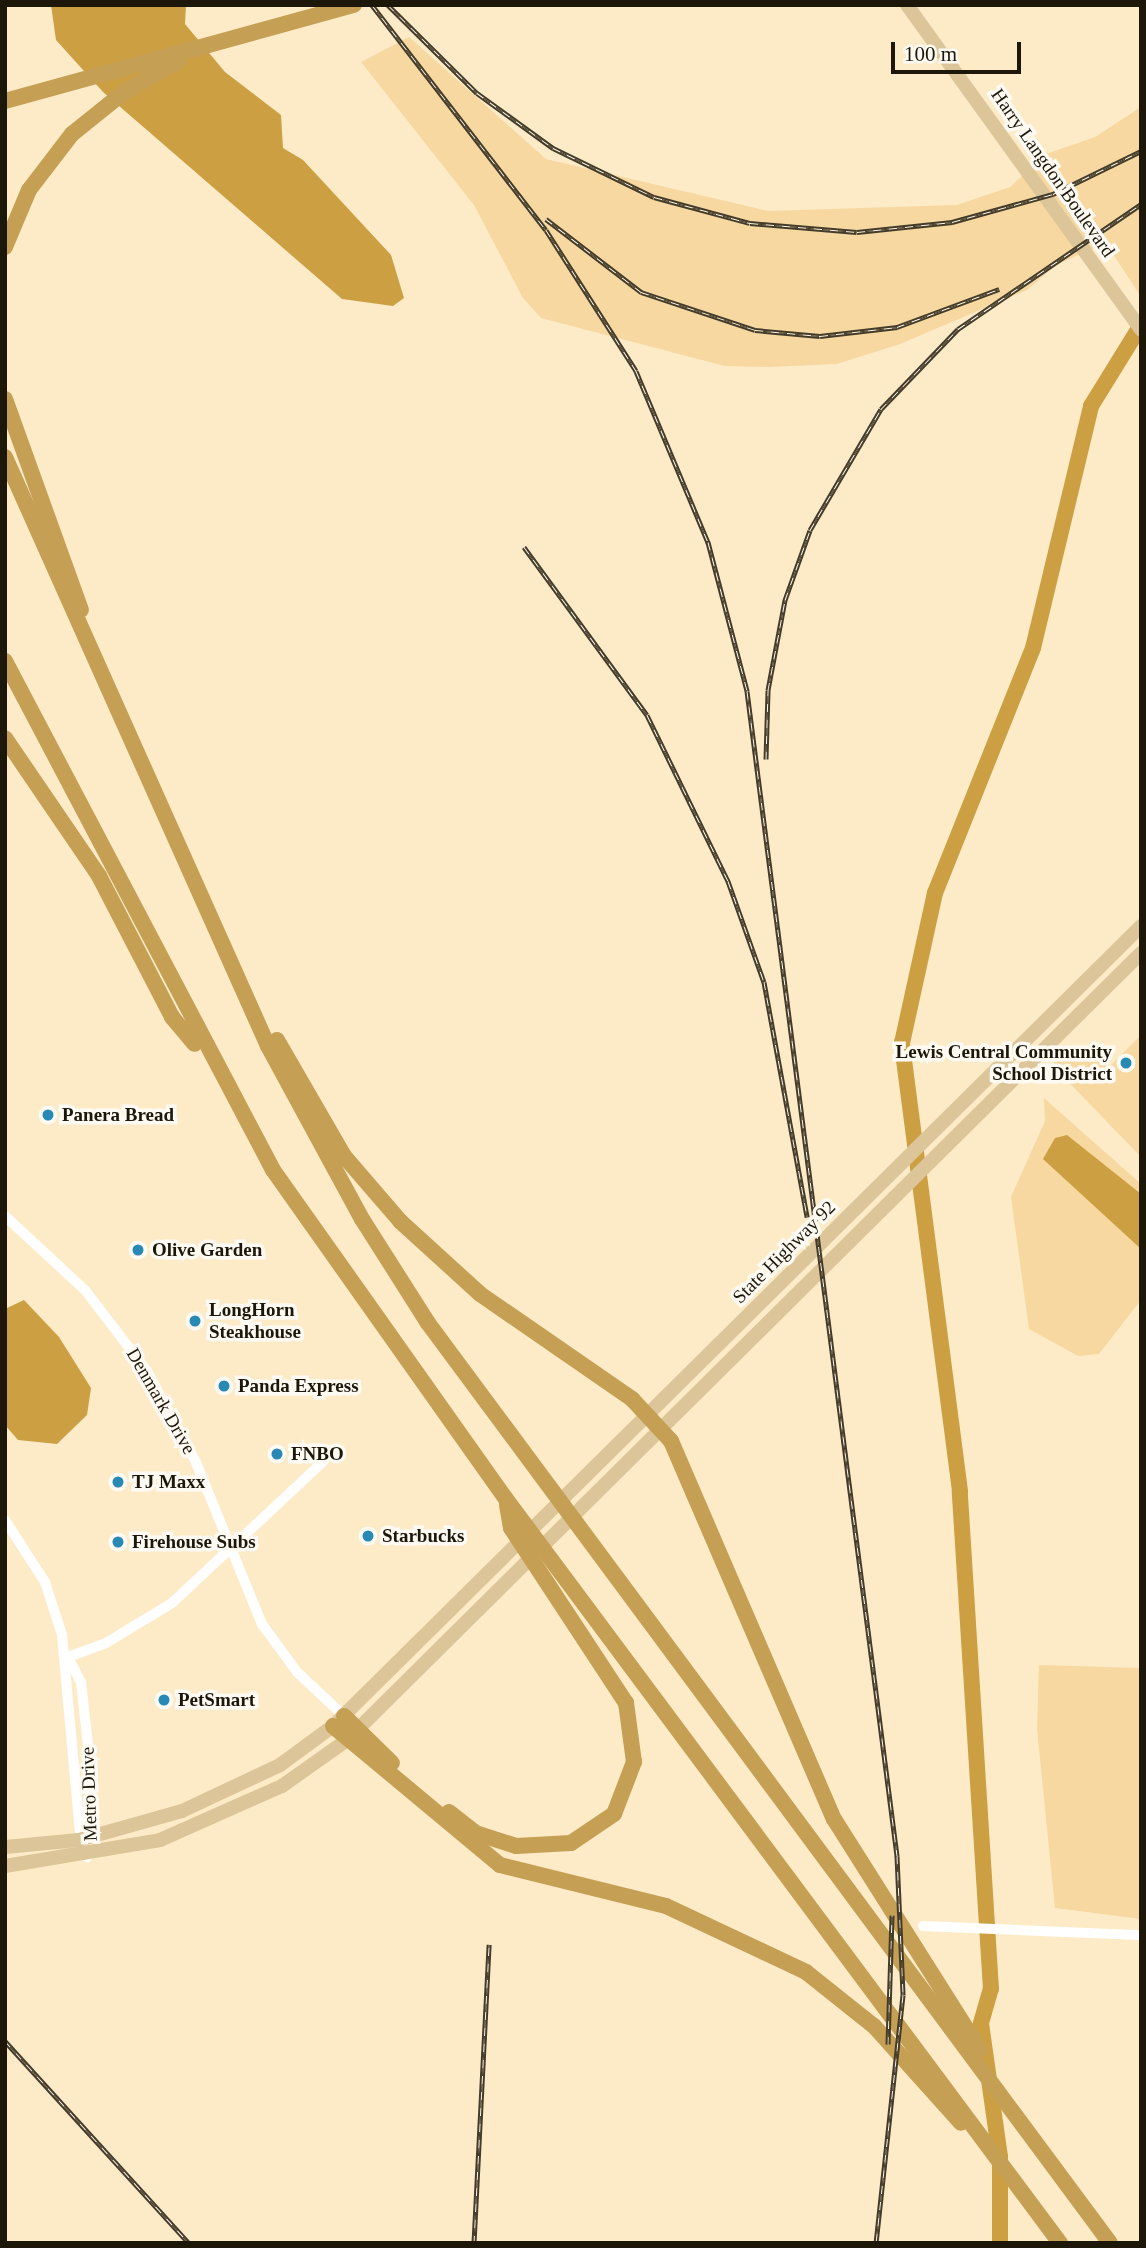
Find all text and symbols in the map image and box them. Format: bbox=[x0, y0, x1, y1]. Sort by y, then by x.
scale bar bbox=[894, 28, 1024, 72]
text: 100 m bbox=[904, 42, 957, 66]
street label: Harry Langdon Boulevard bbox=[986, 84, 1120, 262]
place label: Lewis Central Community School District bbox=[896, 1041, 1112, 1085]
marker: Lewis Central Community School District bbox=[1118, 1055, 1134, 1071]
place label: Panera Bread bbox=[62, 1104, 174, 1126]
marker: Panera Bread bbox=[40, 1107, 56, 1123]
street label: State Highway 92 bbox=[728, 1196, 840, 1308]
place label: Olive Garden bbox=[152, 1239, 262, 1261]
marker: Olive Garden bbox=[130, 1242, 146, 1258]
place label: LongHorn Steakhouse bbox=[209, 1299, 301, 1343]
marker: LongHorn Steakhouse bbox=[187, 1313, 203, 1329]
street label: Denmark Drive bbox=[121, 1344, 201, 1458]
place label: Panda Express bbox=[238, 1375, 359, 1397]
marker: Panda Express bbox=[216, 1378, 232, 1394]
place label: FNBO bbox=[291, 1443, 344, 1465]
marker: FNBO bbox=[269, 1446, 285, 1462]
place label: TJ Maxx bbox=[132, 1471, 205, 1493]
marker: TJ Maxx bbox=[110, 1474, 126, 1490]
place label: Starbucks bbox=[382, 1525, 464, 1547]
marker: Starbucks bbox=[360, 1528, 376, 1544]
place label: Firehouse Subs bbox=[132, 1531, 256, 1553]
marker: Firehouse Subs bbox=[110, 1534, 126, 1550]
place label: PetSmart bbox=[178, 1689, 255, 1711]
marker: PetSmart bbox=[156, 1692, 172, 1708]
street label: Metro Drive bbox=[76, 1746, 102, 1842]

